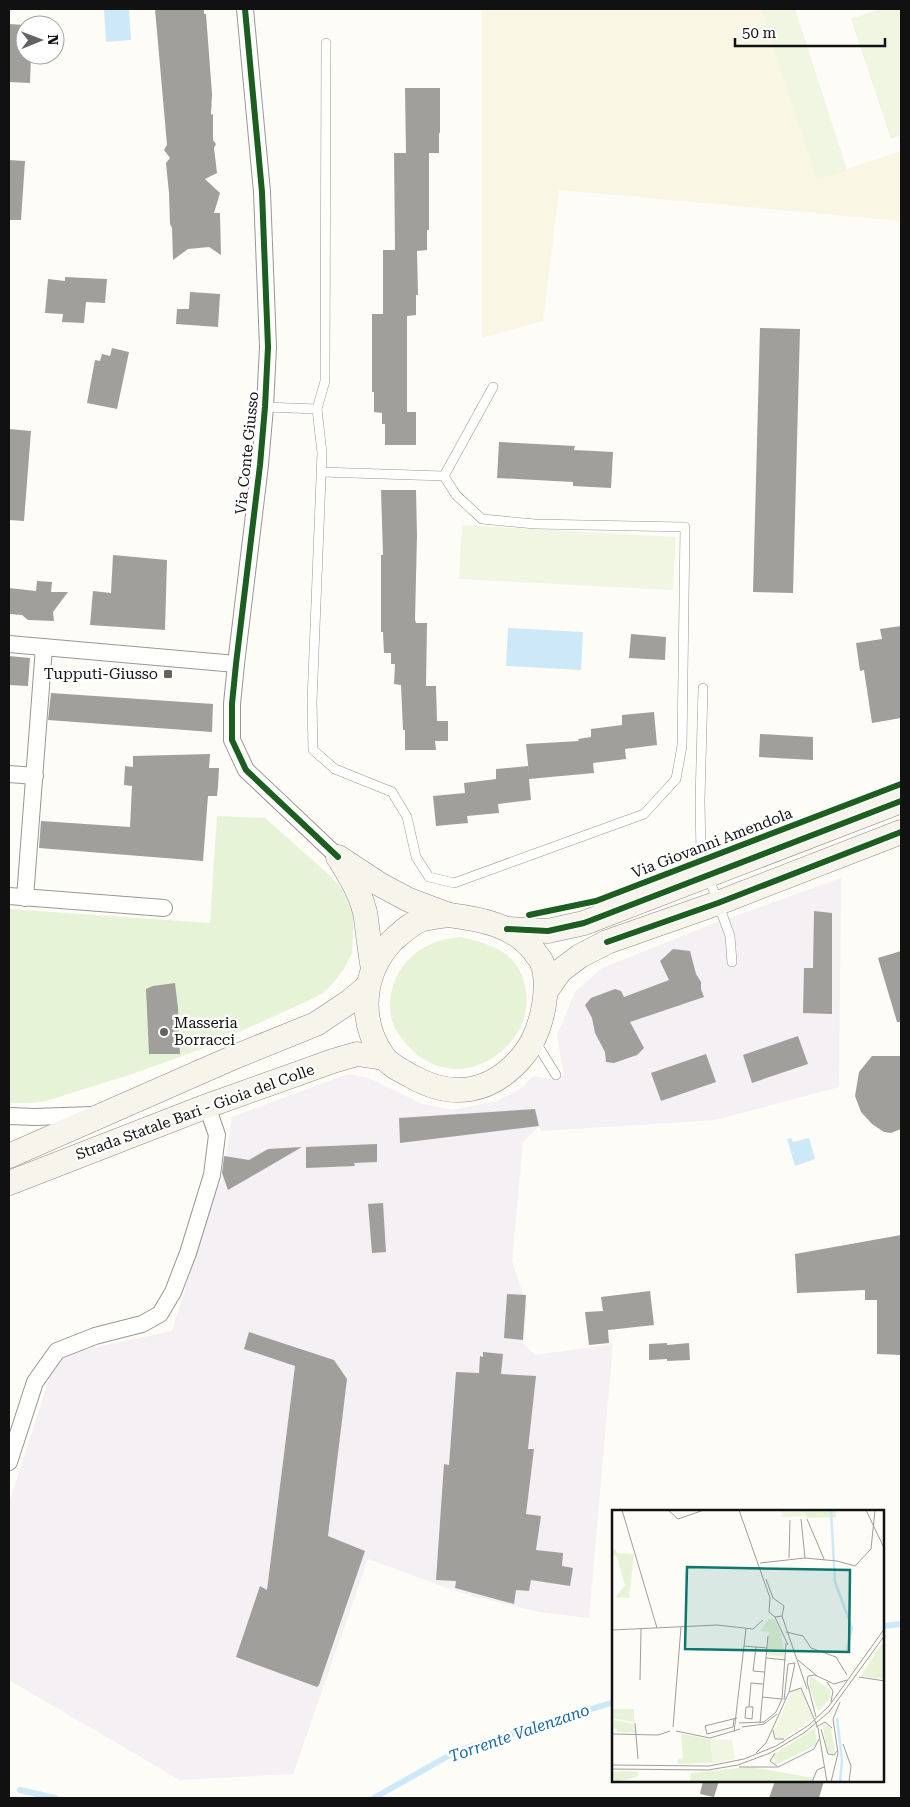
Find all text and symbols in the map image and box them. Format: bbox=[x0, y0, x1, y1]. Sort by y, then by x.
north arrow bbox=[15, 15, 65, 65]
scale bar bbox=[735, 15, 885, 47]
text: 50 m bbox=[742, 24, 777, 42]
text: N bbox=[45, 34, 61, 46]
street label: Via Conte Giusso bbox=[232, 391, 262, 515]
place label: Tupputi-Giusso bbox=[44, 665, 158, 683]
marker: Tupputi-Giusso bbox=[162, 668, 174, 680]
street label: Via Giovanni Amendola bbox=[629, 804, 795, 882]
place label: Masseria Borracci bbox=[174, 1014, 238, 1049]
marker: Masseria Borracci bbox=[158, 1026, 170, 1038]
street label: Strada Statale Bari - Gioia del Colle bbox=[73, 1060, 317, 1164]
inset map bbox=[612, 1510, 885, 1782]
water label: Torrente Valenzano bbox=[446, 1700, 592, 1766]

